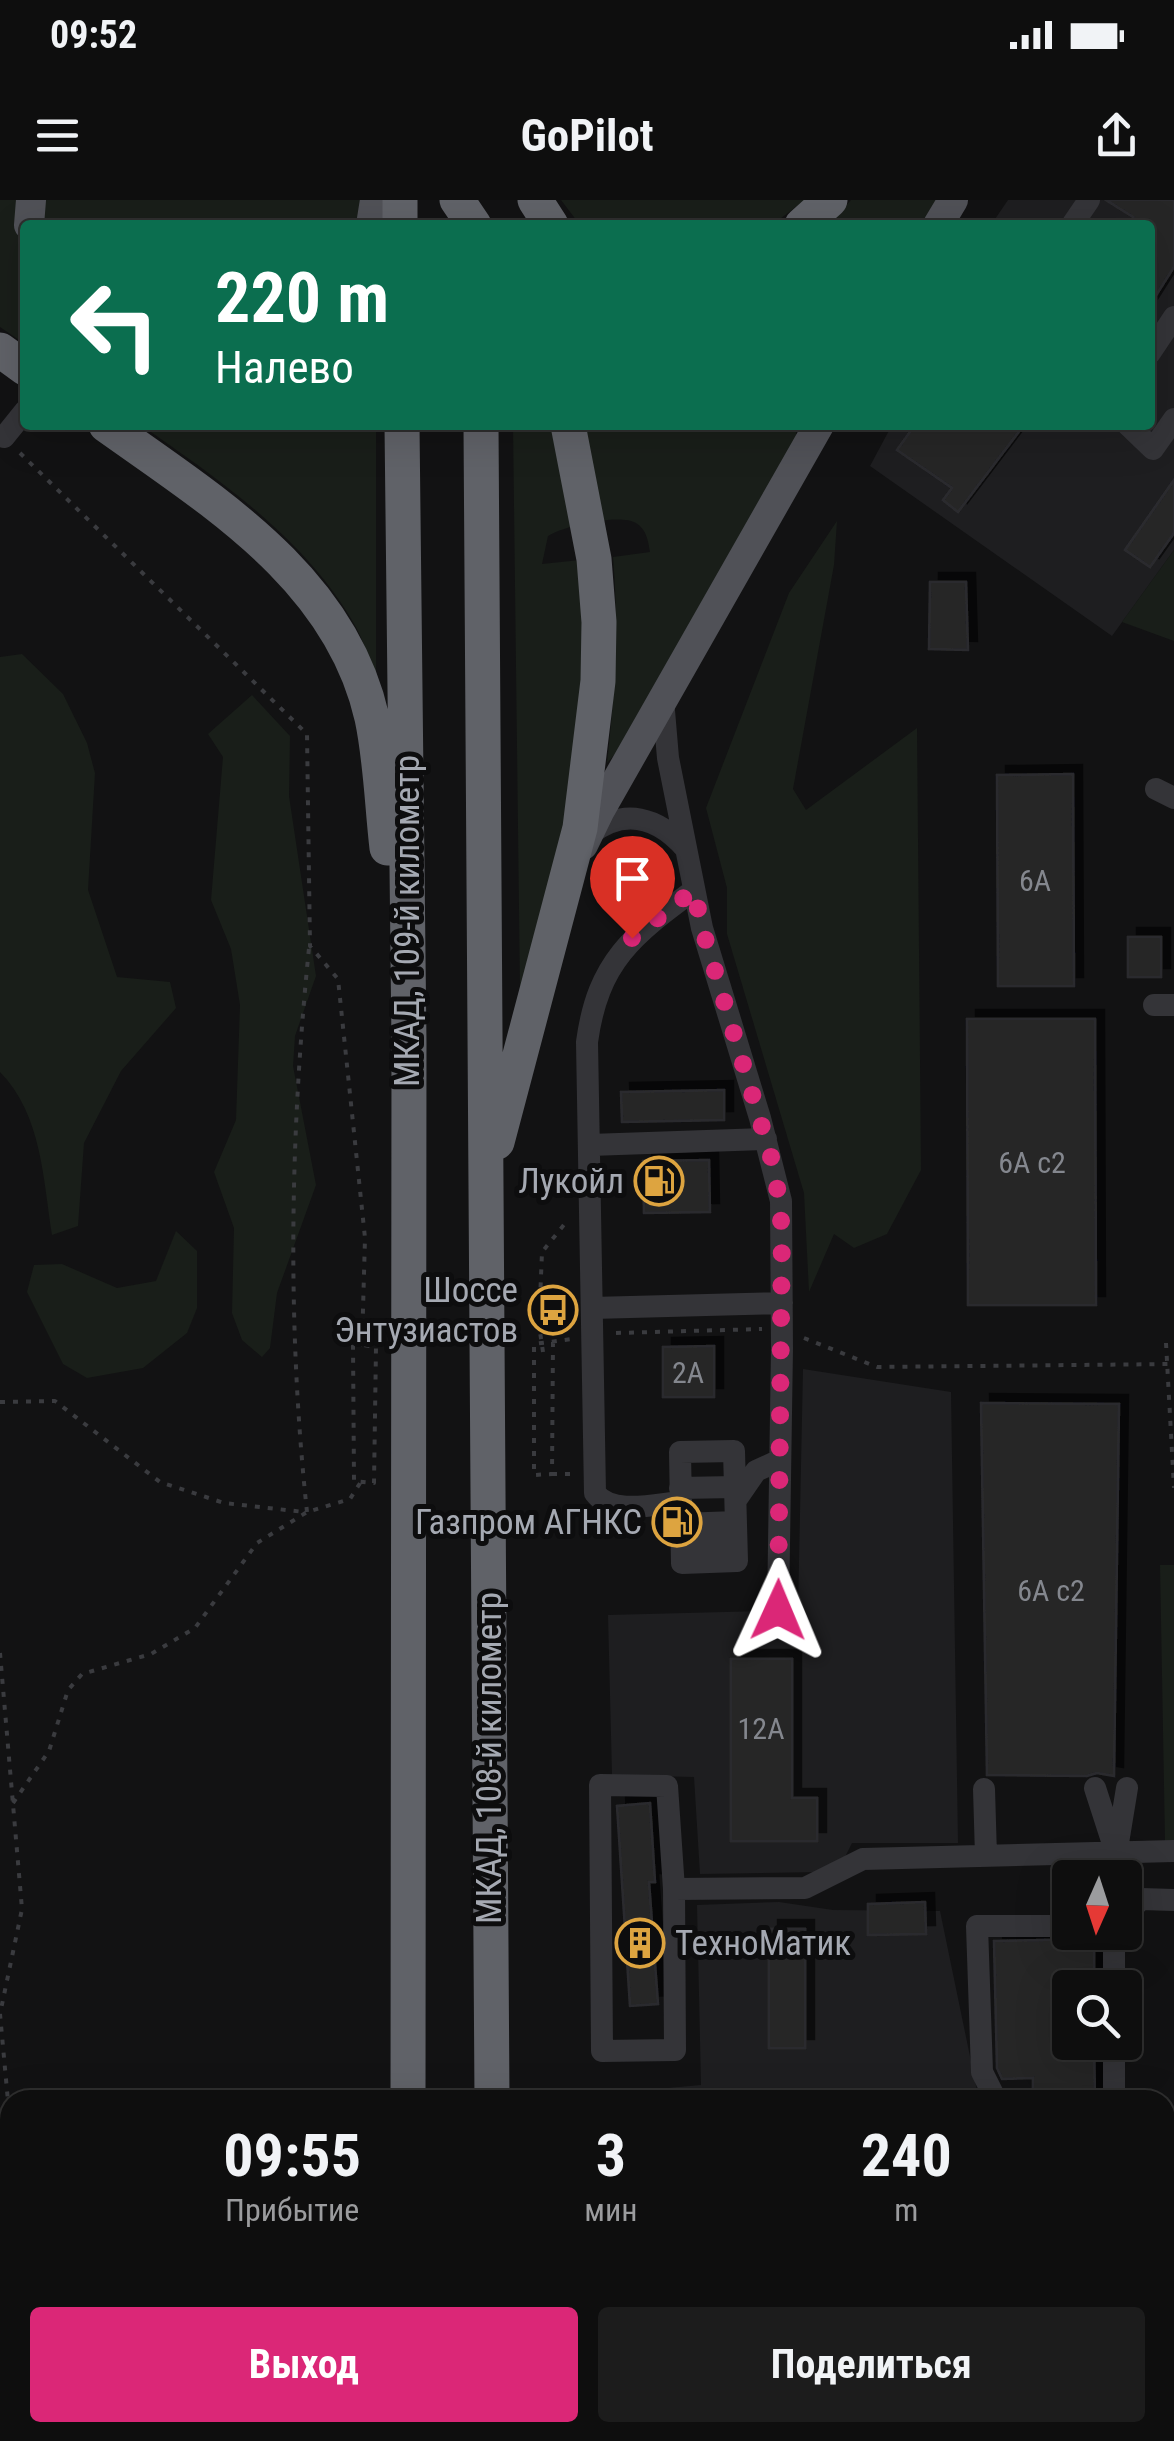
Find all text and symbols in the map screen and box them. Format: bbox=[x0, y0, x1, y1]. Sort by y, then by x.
text: 09:52 bbox=[50, 13, 137, 57]
icon: menu bbox=[30, 108, 85, 163]
icon: share bbox=[1089, 108, 1144, 163]
text: GoPilot bbox=[520, 109, 654, 162]
text: 220 m bbox=[215, 257, 389, 339]
icon: left bbox=[50, 260, 180, 390]
text: Налево bbox=[215, 341, 354, 394]
street label: МКАД, 109-й километр bbox=[387, 755, 428, 1087]
pin bbox=[590, 836, 675, 939]
icon: arrive bbox=[605, 851, 660, 906]
house number: 6А bbox=[1019, 863, 1051, 898]
house number: 6А с2 bbox=[998, 1145, 1066, 1180]
fuel station icon: Лукойл bbox=[633, 1155, 685, 1207]
place label: Лукойл bbox=[518, 1161, 624, 1202]
place label: Шоссе Энтузиастов bbox=[334, 1270, 518, 1351]
bus stop icon: Шоссе Энтузиастов bbox=[527, 1284, 579, 1336]
house number: 2А bbox=[672, 1355, 704, 1390]
fuel station icon: Газпром АГНКС bbox=[651, 1496, 703, 1548]
place label: Газпром АГНКС bbox=[415, 1502, 642, 1543]
position arrow bbox=[726, 1558, 830, 1662]
house number: 6A c2 bbox=[1017, 1573, 1085, 1608]
street label: МКАД, 108-й километр bbox=[469, 1592, 510, 1924]
house number: 12А bbox=[738, 1711, 784, 1746]
north arrow bbox=[1052, 1860, 1142, 1950]
map controls bbox=[1052, 1860, 1142, 2060]
building icon: ТехноМатик bbox=[614, 1917, 666, 1969]
place label: ТехноМатик bbox=[675, 1923, 851, 1964]
button: search bbox=[1052, 1970, 1142, 2060]
text: 09:55 bbox=[223, 2120, 361, 2191]
text: 3 bbox=[596, 2120, 626, 2191]
text: 240 bbox=[861, 2120, 952, 2191]
text: Прибытие bbox=[225, 2191, 359, 2229]
text: мин bbox=[584, 2191, 637, 2229]
text: m bbox=[894, 2191, 918, 2229]
button: Выход bbox=[30, 2307, 578, 2422]
button: Поделиться bbox=[598, 2307, 1145, 2422]

